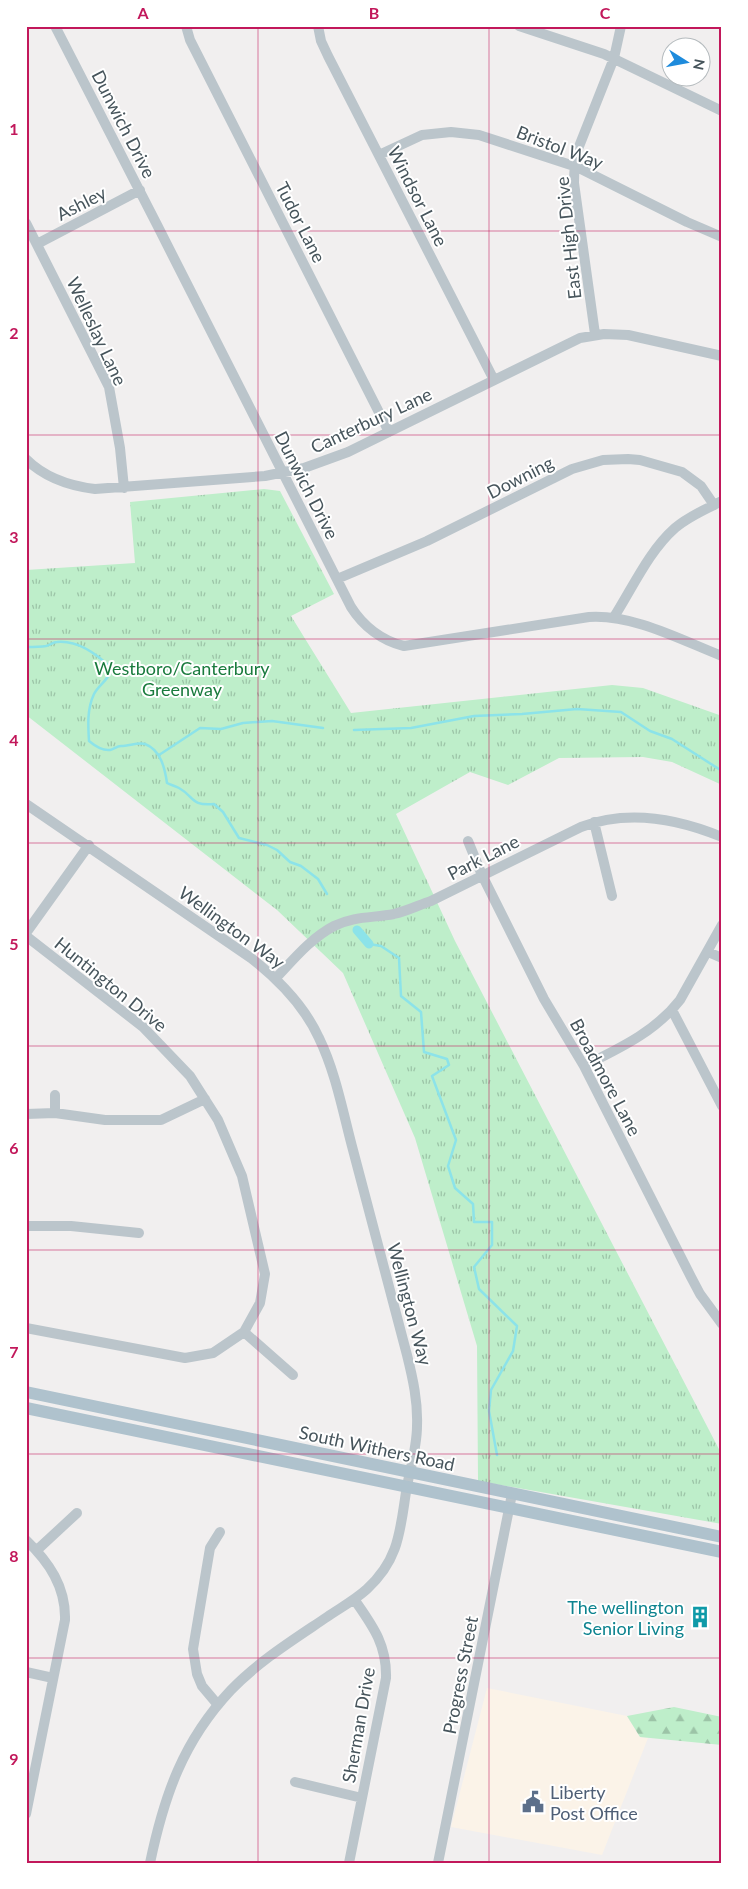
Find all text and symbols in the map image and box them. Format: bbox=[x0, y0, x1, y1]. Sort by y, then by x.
text: A bbox=[136, 3, 149, 22]
text: B bbox=[369, 3, 379, 22]
text: C bbox=[600, 3, 611, 22]
north arrow bbox=[660, 38, 710, 88]
text: N bbox=[690, 58, 709, 71]
street label: Dunwich Drive bbox=[87, 66, 161, 182]
text: 1 bbox=[9, 119, 19, 138]
street label: Bristol Way bbox=[514, 120, 607, 174]
street label: Windsor Lane bbox=[383, 142, 453, 250]
street label: East High Drive bbox=[551, 176, 585, 300]
street label: Tudor Lane bbox=[271, 178, 331, 266]
street label: Ashley bbox=[52, 181, 110, 225]
street label: Welleslay Lane bbox=[62, 273, 132, 389]
text: 2 bbox=[9, 323, 19, 342]
street label: Canterbury Lane bbox=[307, 382, 435, 458]
street label: Dunwich Drive bbox=[270, 427, 344, 543]
street label: Downing bbox=[483, 451, 557, 503]
text: 3 bbox=[9, 527, 19, 546]
park label: Westboro/Canterbury Greenway bbox=[94, 657, 270, 700]
text: 4 bbox=[9, 730, 19, 749]
street label: Park Lane bbox=[443, 830, 523, 884]
street label: Wellington Way bbox=[175, 881, 290, 973]
street label: Huntington Drive bbox=[50, 932, 172, 1036]
text: 5 bbox=[9, 934, 19, 953]
street label: Broadmore Lane bbox=[566, 1014, 646, 1140]
text: 6 bbox=[9, 1138, 19, 1157]
street label: Wellington Way bbox=[383, 1240, 437, 1368]
text: 7 bbox=[9, 1342, 19, 1361]
street label: South Withers Road bbox=[297, 1421, 457, 1475]
text: 8 bbox=[9, 1546, 19, 1565]
place label: The wellington Senior Living bbox=[567, 1596, 684, 1639]
building icon: The wellington Senior Living bbox=[687, 1604, 713, 1630]
street label: Progress Street bbox=[438, 1614, 482, 1736]
street label: Sherman Drive bbox=[337, 1665, 379, 1785]
text: 9 bbox=[9, 1749, 19, 1768]
place label: Liberty Post Office bbox=[550, 1781, 638, 1824]
public building icon: Liberty Post Office bbox=[520, 1789, 546, 1815]

